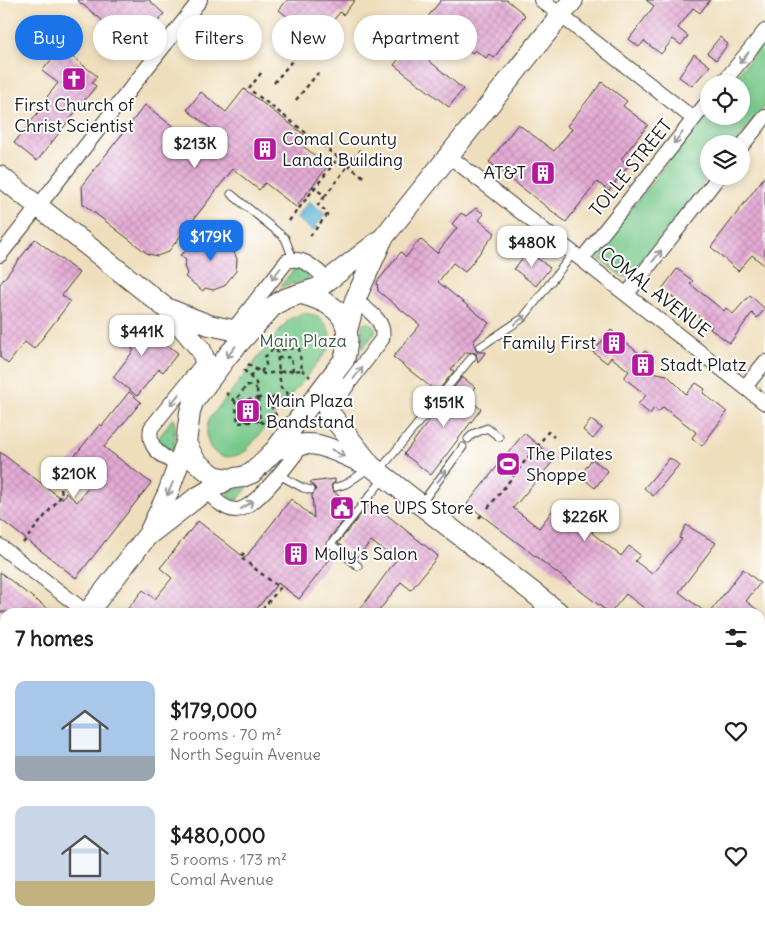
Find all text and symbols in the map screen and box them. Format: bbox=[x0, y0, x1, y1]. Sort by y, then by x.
chip: Buy bbox=[15, 15, 83, 60]
chip: Rent bbox=[93, 15, 167, 60]
chip: Filters bbox=[177, 15, 262, 60]
chip: New bbox=[272, 15, 344, 60]
chip: Apartment bbox=[354, 15, 477, 60]
one-way arrow bbox=[738, 51, 749, 64]
church icon: First Church of Christ Scientist bbox=[61, 66, 87, 92]
map controls bbox=[700, 75, 750, 185]
button: locate bbox=[700, 75, 750, 125]
place label: First Church of Christ Scientist bbox=[14, 93, 135, 137]
street label: TOLLE STREET bbox=[584, 114, 677, 221]
pin: $213K bbox=[160, 126, 230, 169]
place label: Comal County Landa Building bbox=[282, 127, 403, 171]
one-way arrow bbox=[673, 132, 684, 145]
text: $213K bbox=[174, 133, 216, 153]
button: layers bbox=[700, 135, 750, 185]
building icon: Comal County Landa Building bbox=[252, 136, 278, 162]
building icon: AT&T bbox=[530, 160, 556, 186]
place label: AT&T bbox=[483, 161, 526, 184]
pin: $179K bbox=[176, 220, 246, 262]
text: $179K bbox=[190, 226, 232, 246]
pin: $480K bbox=[497, 226, 567, 268]
text: $480K bbox=[508, 232, 556, 252]
street label: COMAL AVENUE bbox=[595, 241, 715, 342]
one-way arrow bbox=[652, 249, 663, 262]
one-way arrow bbox=[271, 267, 282, 280]
pin: $441K bbox=[107, 314, 177, 357]
one-way arrow bbox=[513, 314, 526, 325]
text: $441K bbox=[120, 321, 164, 341]
park label: Main Plaza bbox=[259, 329, 347, 352]
building icon: Family First bbox=[601, 330, 627, 356]
place label: Family First bbox=[502, 331, 596, 354]
one-way arrow bbox=[226, 345, 237, 358]
building icon: Stadt Platz bbox=[630, 352, 656, 378]
place label: Stadt Platz bbox=[660, 353, 747, 376]
one-way arrow bbox=[352, 367, 363, 380]
pin: $151K bbox=[409, 386, 479, 428]
place label: Main Plaza Bandstand bbox=[266, 389, 355, 433]
one-way arrow bbox=[169, 392, 180, 405]
text: $151K bbox=[424, 392, 464, 412]
building icon: Main Plaza Bandstand bbox=[235, 398, 261, 424]
place label: The Pilates Shoppe bbox=[526, 442, 613, 486]
one-way arrow bbox=[331, 448, 345, 458]
sports icon: The Pilates Shoppe bbox=[495, 451, 521, 477]
pin: $210K bbox=[39, 456, 109, 499]
text: $210K bbox=[52, 463, 96, 483]
one-way arrow bbox=[437, 470, 448, 483]
one-way arrow bbox=[164, 481, 174, 496]
public building icon: The UPS Store bbox=[329, 495, 355, 521]
place label: The UPS Store bbox=[360, 496, 474, 519]
one-way arrow bbox=[240, 499, 254, 510]
pin: $226K bbox=[550, 500, 620, 542]
text: $226K bbox=[562, 506, 608, 526]
building icon: Molly's Salon bbox=[283, 541, 309, 567]
place label: Molly's Salon bbox=[314, 542, 418, 565]
icon: filters bbox=[722, 624, 750, 652]
text: 7 homes bbox=[15, 625, 94, 652]
text: $179,000 bbox=[170, 697, 257, 724]
icon: home bbox=[55, 701, 115, 761]
icon: heart bbox=[722, 717, 750, 745]
text: 2 rooms · 70 m² bbox=[170, 724, 282, 744]
text: North Seguin Avenue bbox=[170, 744, 321, 764]
text: $480,000 bbox=[170, 822, 266, 849]
icon: home bbox=[55, 826, 115, 886]
icon: heart bbox=[722, 842, 750, 870]
text: 5 rooms · 173 m² bbox=[170, 849, 287, 869]
text: Comal Avenue bbox=[170, 869, 274, 889]

